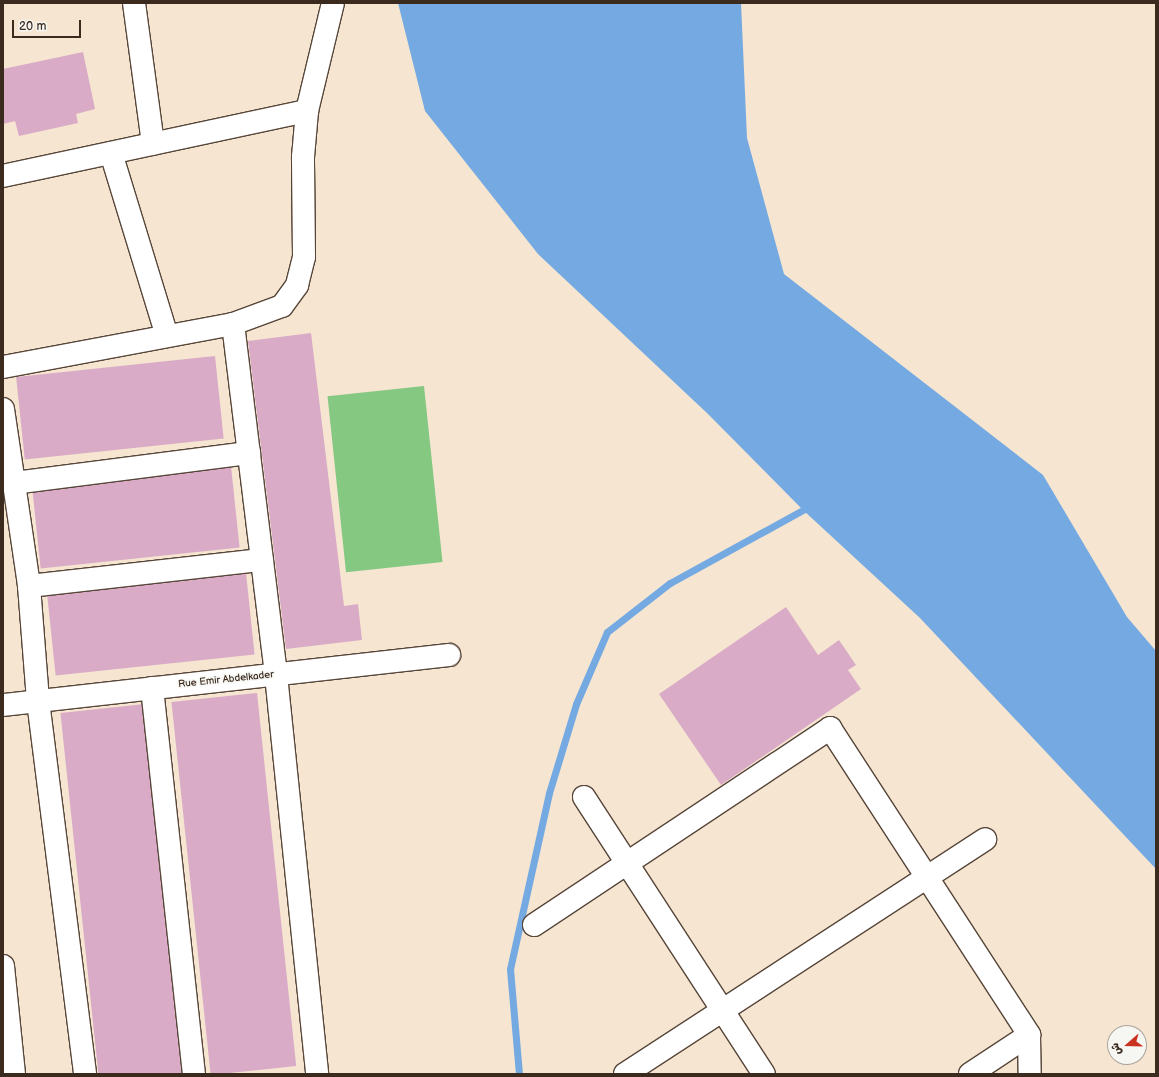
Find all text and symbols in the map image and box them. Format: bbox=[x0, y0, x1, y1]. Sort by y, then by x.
scale bar bbox=[14, 12, 83, 38]
text: 20 m bbox=[19, 19, 46, 34]
street label: Rue Emir Abdelkader bbox=[178, 669, 274, 691]
north arrow bbox=[1107, 1025, 1147, 1065]
text: ش bbox=[1108, 1041, 1124, 1057]

